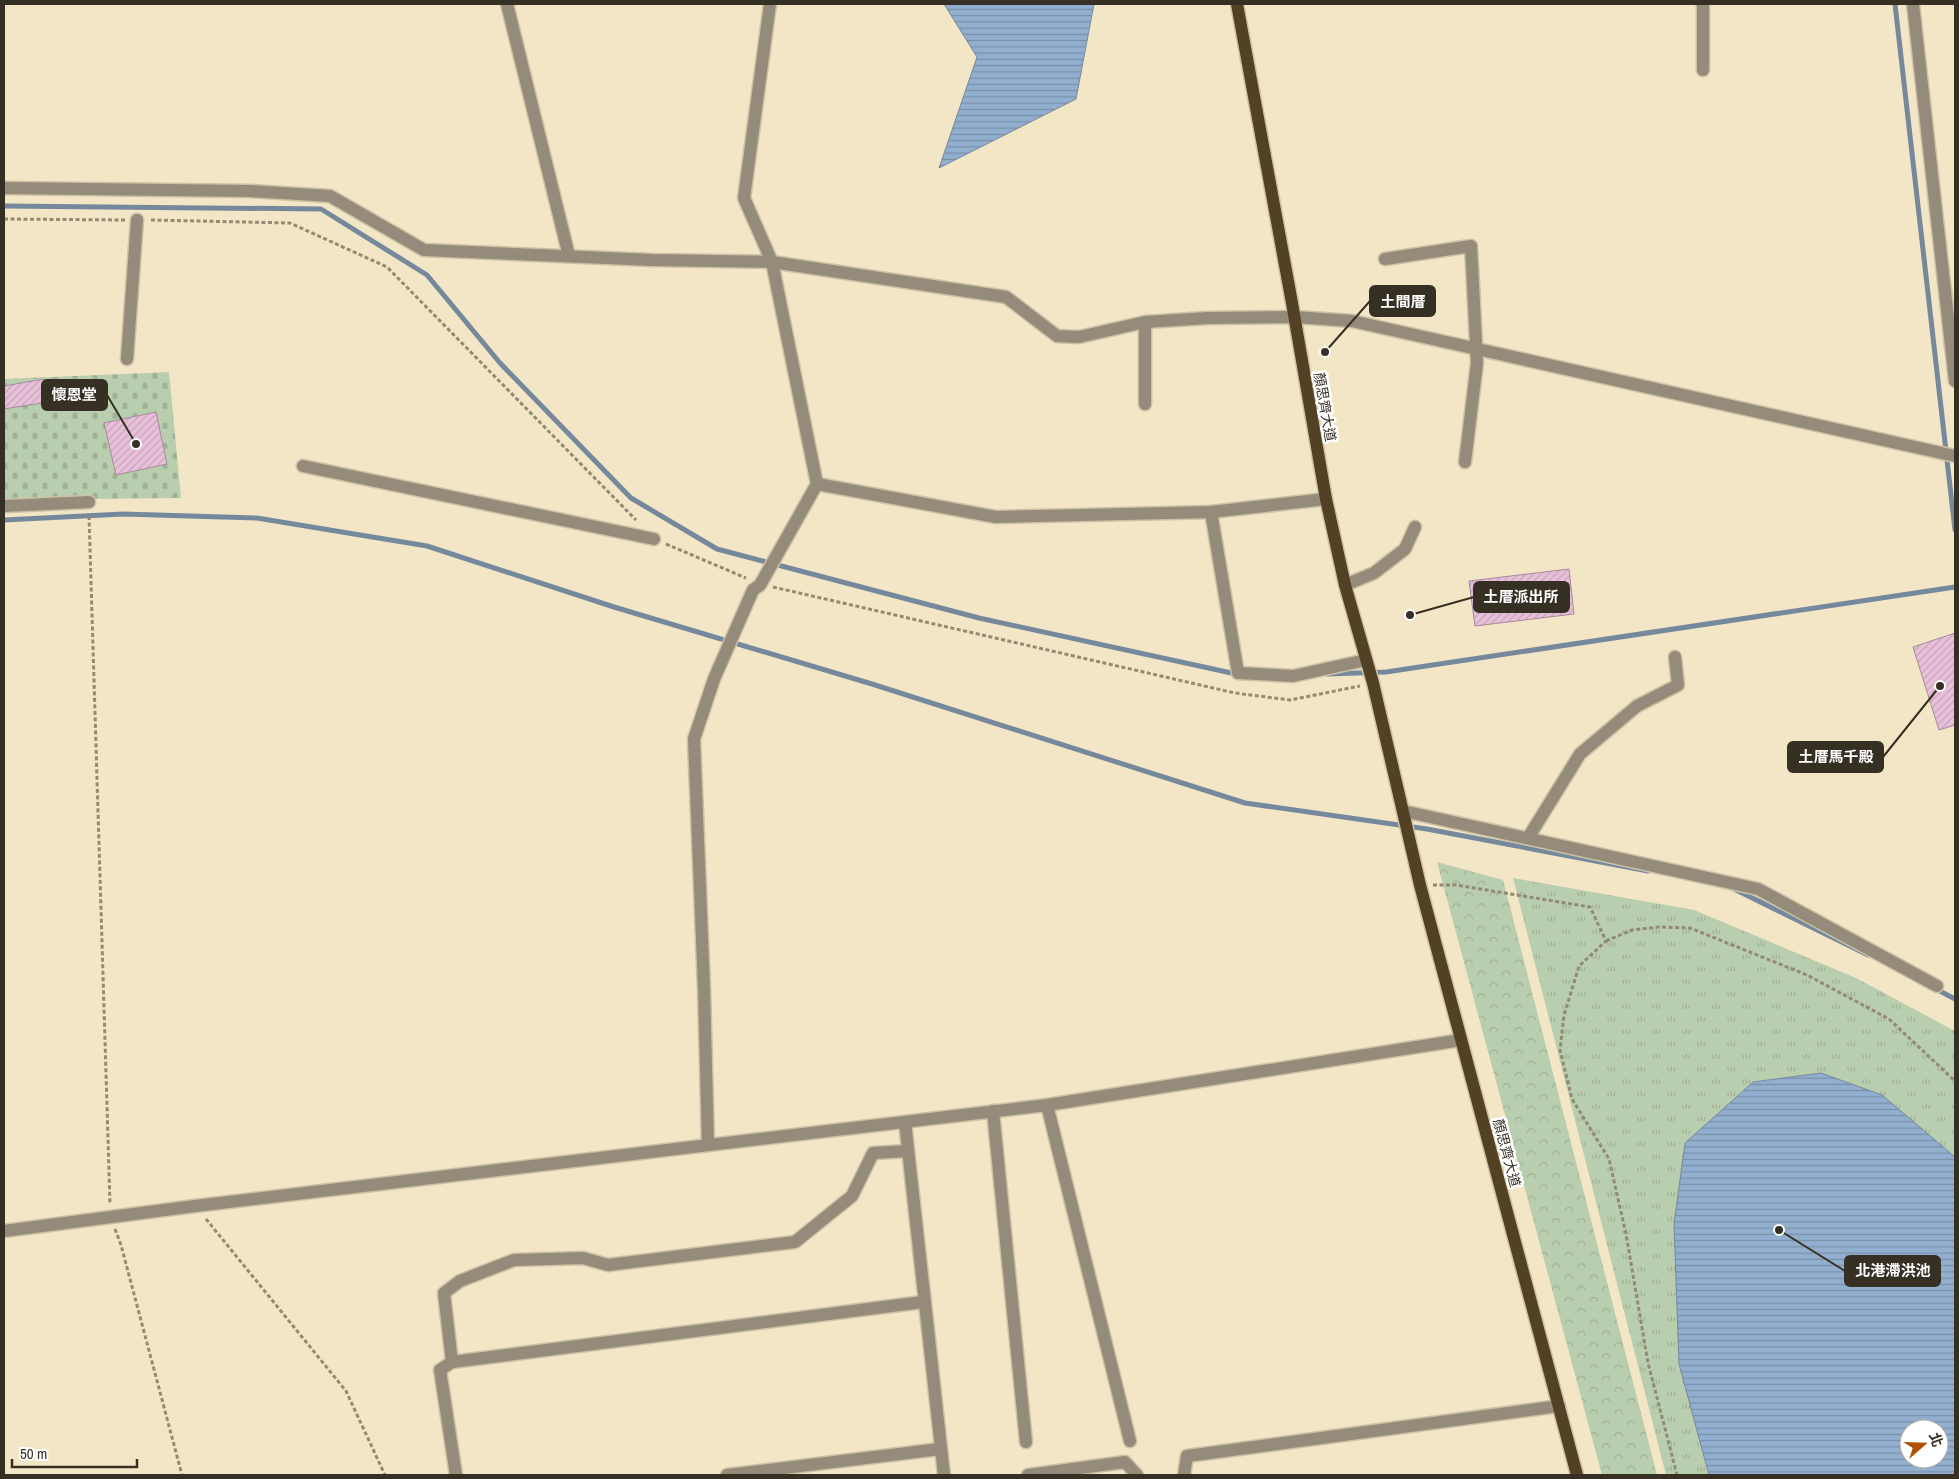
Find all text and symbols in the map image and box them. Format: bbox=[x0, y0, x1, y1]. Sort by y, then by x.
callout: 土間厝 bbox=[1370, 286, 1435, 316]
text: 土間厝 bbox=[1380, 291, 1426, 312]
street label: 顏思齊大道 bbox=[1310, 371, 1340, 443]
callout: 懷恩堂 bbox=[42, 380, 107, 410]
text: 懷恩堂 bbox=[51, 384, 97, 405]
callout: 土厝派出所 bbox=[1474, 582, 1569, 612]
text: 土厝派出所 bbox=[1483, 586, 1559, 607]
callout: 土厝馬千殿 bbox=[1788, 742, 1883, 772]
text: 土厝馬千殿 bbox=[1798, 746, 1874, 767]
street label: 顏思齊大道 bbox=[1489, 1117, 1525, 1189]
callout: 北港滯洪池 bbox=[1845, 1256, 1940, 1286]
text: 北港滯洪池 bbox=[1855, 1260, 1931, 1281]
north arrow bbox=[1899, 1419, 1949, 1469]
text: 北 bbox=[1925, 1430, 1947, 1449]
scale bar bbox=[12, 1436, 138, 1468]
text: 50 m bbox=[20, 1443, 47, 1464]

